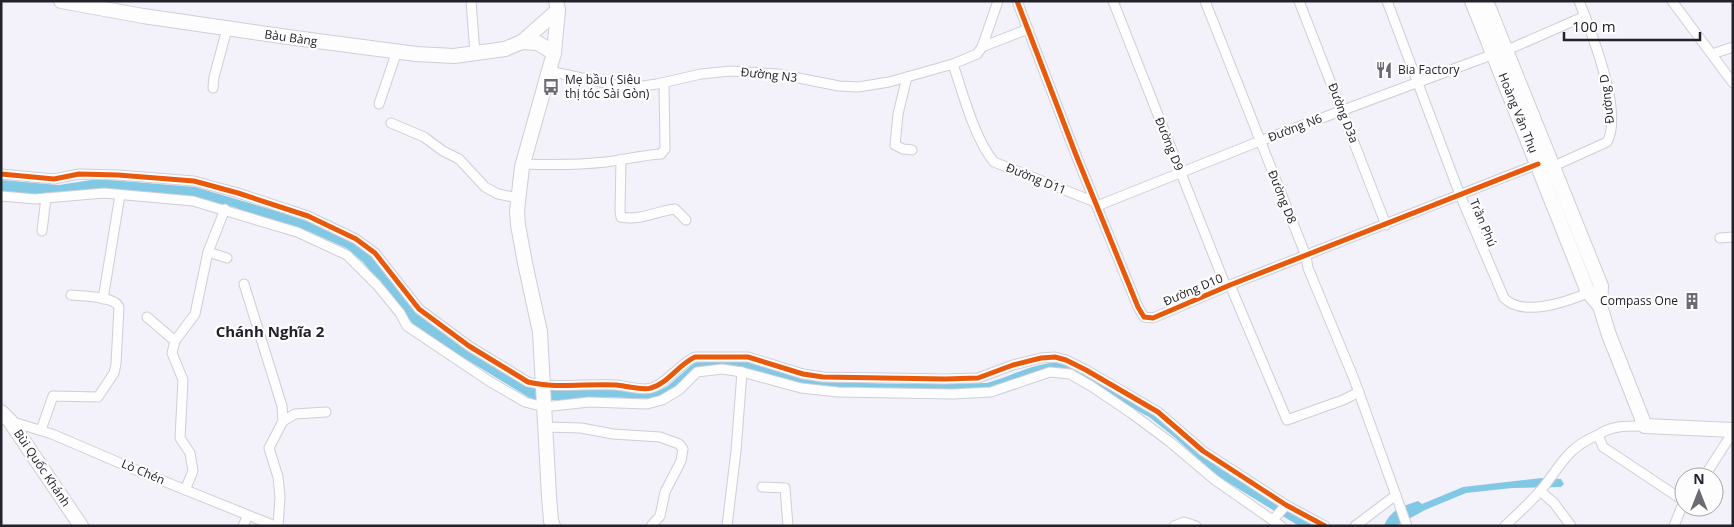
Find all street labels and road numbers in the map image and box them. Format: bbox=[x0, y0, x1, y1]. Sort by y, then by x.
street label: Bàu Bàng bbox=[264, 25, 319, 50]
street label: Đường N3 bbox=[740, 63, 798, 86]
street label: Hoàng Văn Thụ bbox=[1495, 70, 1542, 156]
street label: Đường D bbox=[1595, 73, 1618, 125]
street label: Đường D3a bbox=[1324, 80, 1363, 145]
street label: Đường N6 bbox=[1265, 109, 1325, 146]
street label: Đường D9 bbox=[1151, 114, 1188, 173]
street label: Đường D11 bbox=[1004, 159, 1069, 198]
street label: Đường D8 bbox=[1264, 167, 1301, 226]
street label: Trần Phú bbox=[1466, 196, 1501, 249]
street label: Đường D10 bbox=[1160, 269, 1225, 310]
street label: Bùi Quốc Khánh bbox=[10, 426, 75, 510]
street label: Lò Chén bbox=[119, 455, 168, 488]

